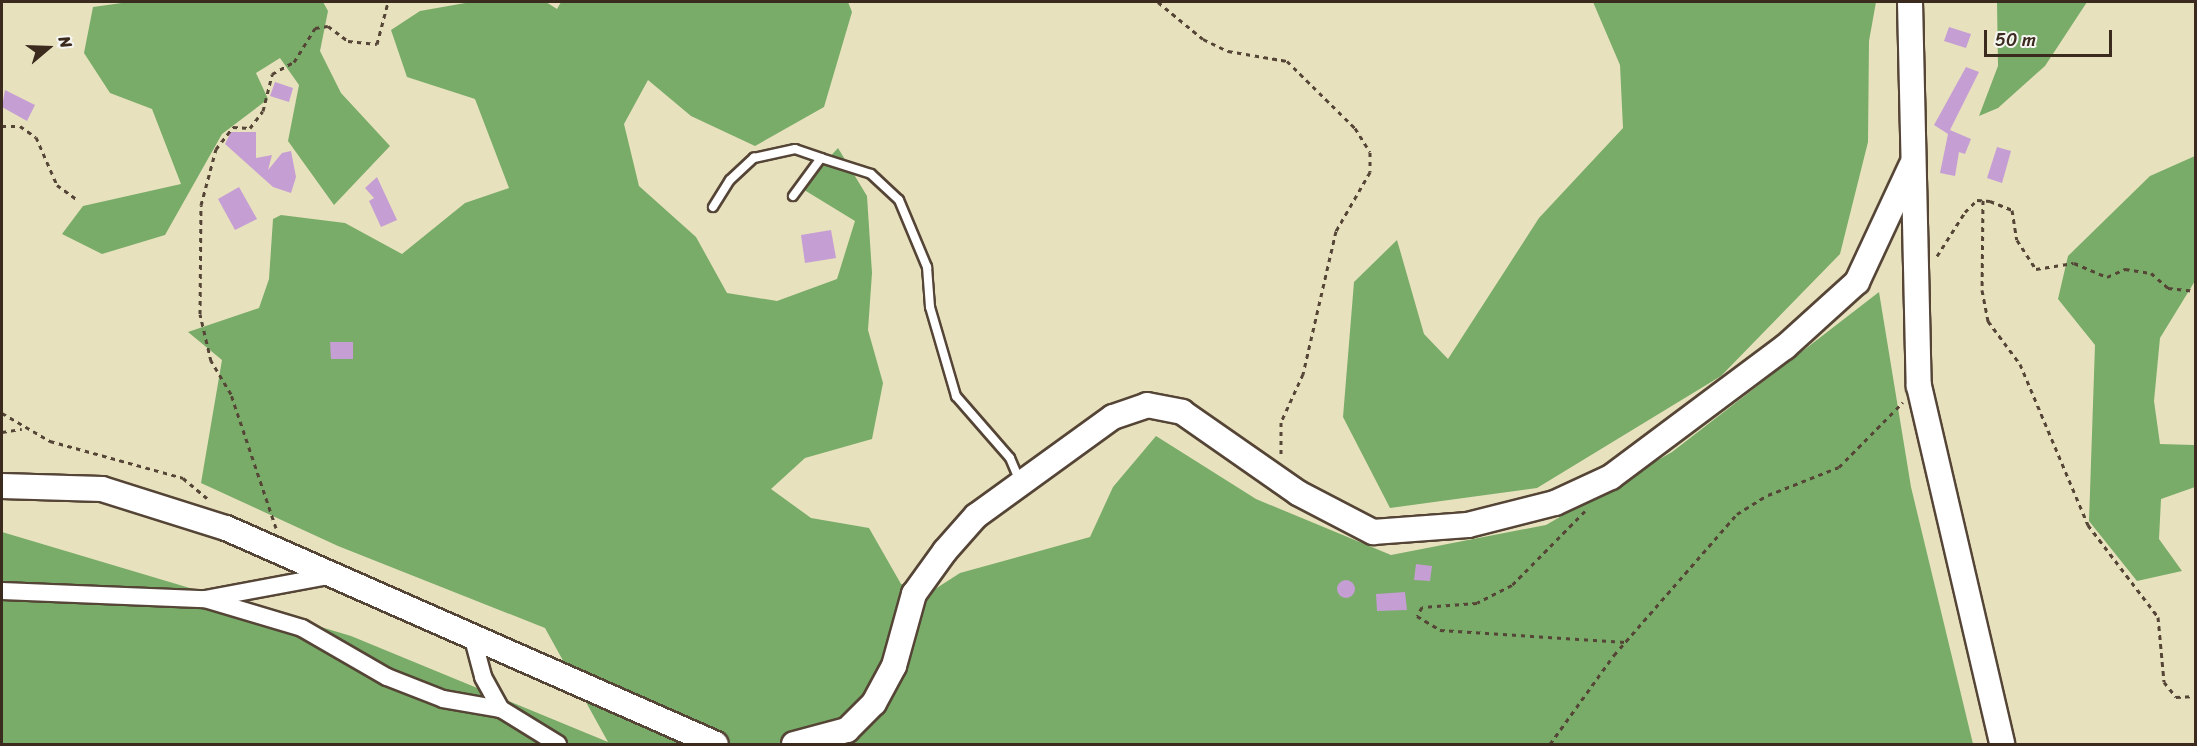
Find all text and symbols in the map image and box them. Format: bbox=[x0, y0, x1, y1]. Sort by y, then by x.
north arrow bbox=[18, 18, 78, 78]
scale bar bbox=[1987, 18, 2114, 56]
text: 50 m bbox=[1995, 24, 2036, 56]
text: N bbox=[50, 32, 81, 52]

